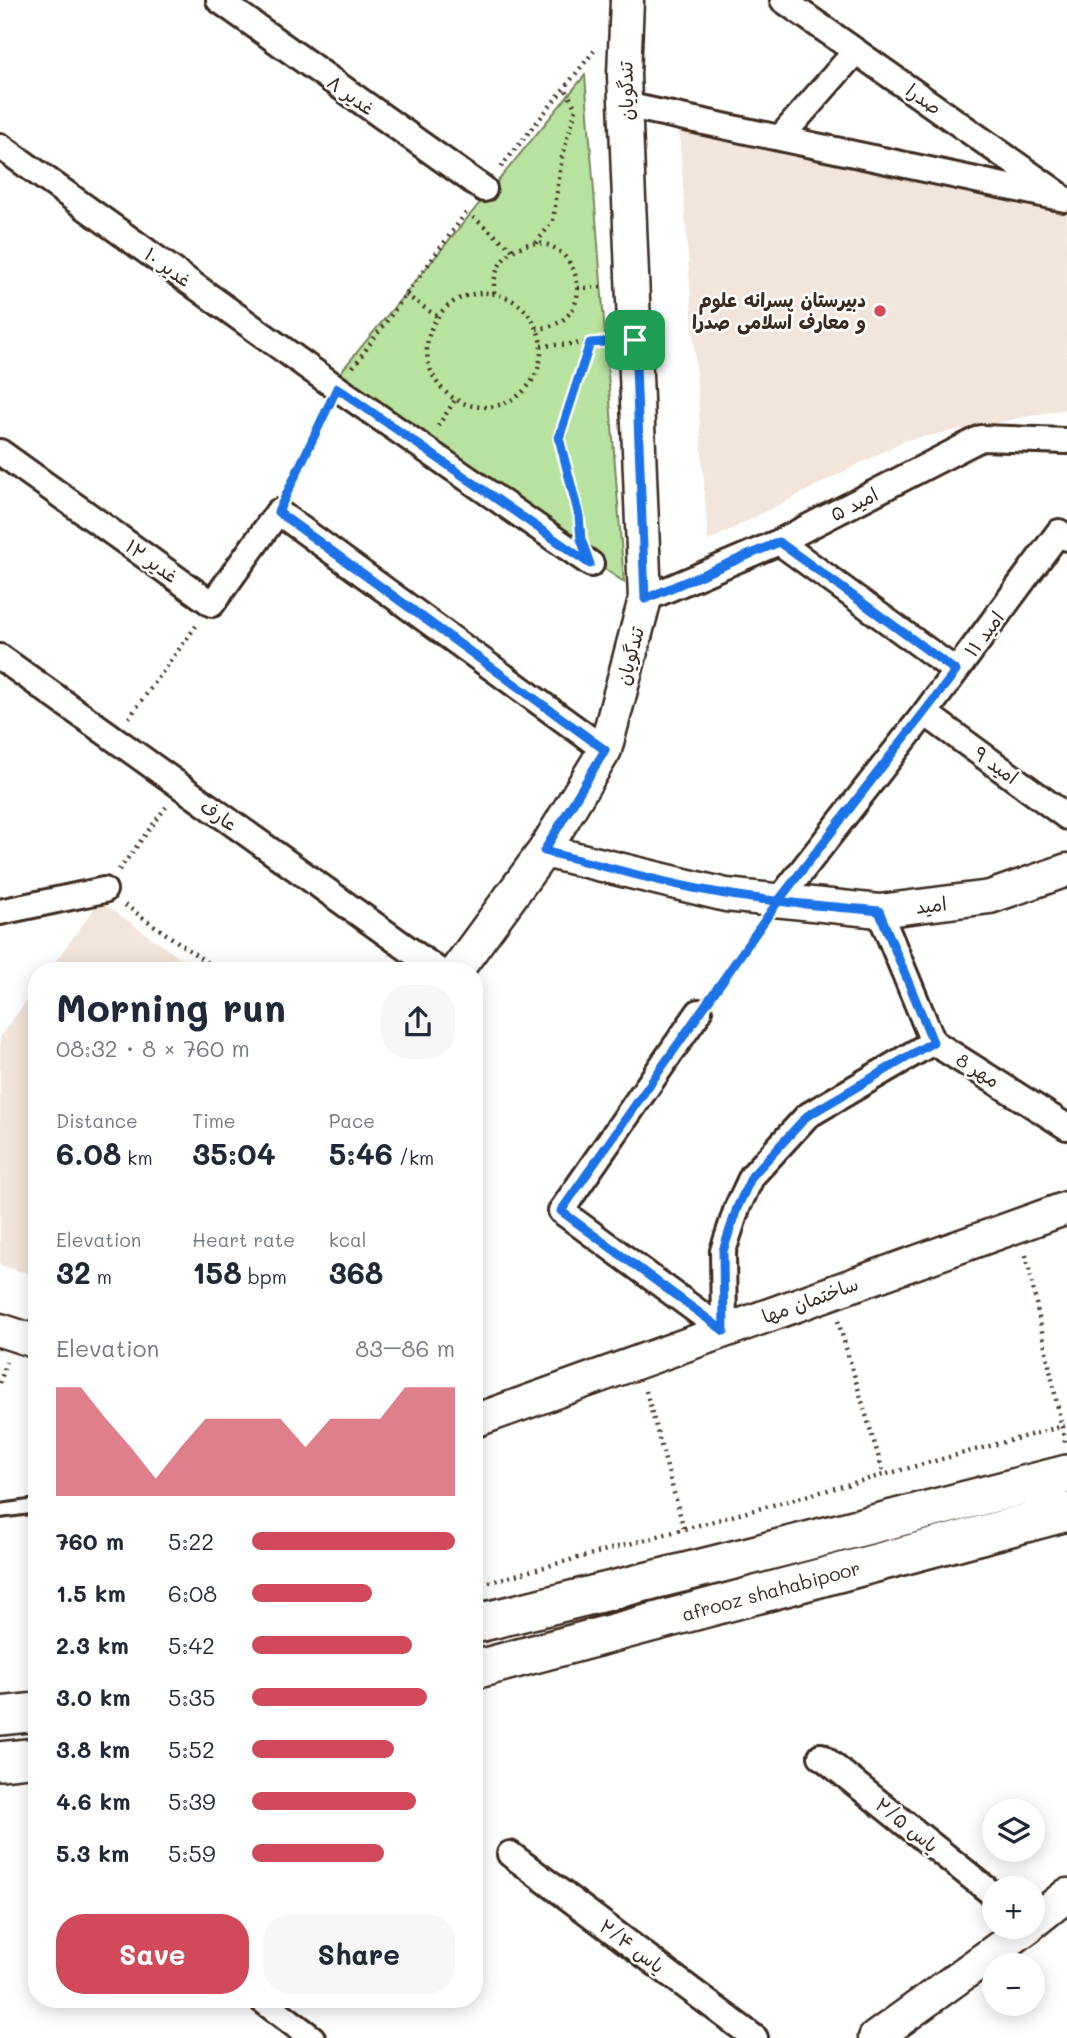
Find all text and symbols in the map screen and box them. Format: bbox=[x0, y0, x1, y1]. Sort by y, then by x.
street label: تندگویان bbox=[612, 61, 639, 121]
street label: غدیر ۸ bbox=[323, 69, 380, 120]
street label: صدرا bbox=[902, 77, 947, 120]
street label: غدیر ۱۰ bbox=[140, 241, 197, 292]
place label: دبیرستان پسرانه علوم و معارف اسلامی صدرا bbox=[692, 287, 866, 335]
marker: دبیرستان پسرانه علوم و معارف اسلامی صدرا bbox=[872, 303, 888, 319]
pin bbox=[605, 310, 665, 370]
icon: arrive bbox=[616, 321, 654, 359]
street label: امید ۵ bbox=[826, 481, 882, 526]
street label: غدیر ۱۲ bbox=[121, 533, 184, 588]
street label: امید ۱۱ bbox=[958, 606, 1009, 662]
street label: تندگویان bbox=[610, 624, 649, 688]
street label: امید ۹ bbox=[969, 740, 1024, 789]
street label: عارف bbox=[196, 793, 243, 836]
street label: امید bbox=[914, 890, 948, 919]
text: Morning run bbox=[56, 982, 286, 1032]
button: share bbox=[381, 985, 455, 1059]
text: 08:32 · 8 × 760 m bbox=[56, 1033, 250, 1063]
street label: مهر 8 bbox=[952, 1047, 1005, 1093]
text: Distance bbox=[56, 1108, 138, 1133]
text: Time bbox=[192, 1108, 236, 1133]
text: Pace bbox=[329, 1108, 375, 1133]
text: 6.08 bbox=[56, 1133, 121, 1173]
text: 35:04 bbox=[192, 1133, 276, 1173]
text: 5:46 bbox=[329, 1133, 393, 1173]
text: km bbox=[121, 1145, 153, 1170]
text: /km bbox=[393, 1145, 434, 1170]
text: Elevation bbox=[56, 1227, 141, 1252]
text: Heart rate bbox=[192, 1227, 295, 1252]
text: kcal bbox=[329, 1227, 367, 1252]
text: 32 bbox=[56, 1252, 91, 1292]
text: 158 bbox=[192, 1252, 242, 1292]
text: 368 bbox=[329, 1252, 383, 1292]
text: m bbox=[91, 1264, 112, 1289]
text: bpm bbox=[242, 1264, 287, 1289]
street label: ساختمان مها bbox=[758, 1271, 862, 1329]
text: Elevation bbox=[56, 1333, 159, 1363]
text: 83–86 m bbox=[355, 1333, 455, 1363]
text: 760 m bbox=[56, 1526, 124, 1556]
text: 5:22 bbox=[168, 1526, 214, 1556]
street label: afrooz shahabipoor bbox=[679, 1555, 863, 1626]
text: 1.5 km bbox=[56, 1578, 126, 1608]
text: 6:08 bbox=[168, 1578, 217, 1608]
text: 2.3 km bbox=[56, 1630, 129, 1660]
text: 5:42 bbox=[168, 1630, 215, 1660]
text: 3.0 km bbox=[56, 1682, 131, 1712]
text: 5:35 bbox=[168, 1682, 215, 1712]
text: 3.8 km bbox=[56, 1734, 130, 1764]
text: 5:52 bbox=[168, 1734, 215, 1764]
text: 4.6 km bbox=[56, 1786, 131, 1816]
text: 5:39 bbox=[168, 1786, 216, 1816]
street label: یاس ۲/۵ bbox=[871, 1792, 944, 1858]
map controls bbox=[982, 1799, 1045, 2016]
button: layers bbox=[982, 1799, 1045, 1862]
text: 5.3 km bbox=[56, 1838, 129, 1868]
text: 5:59 bbox=[168, 1838, 216, 1868]
button: + bbox=[982, 1876, 1045, 1939]
street label: یاس ۲/۴ bbox=[595, 1913, 670, 1978]
button: Save bbox=[56, 1914, 249, 1994]
button: Share bbox=[263, 1914, 455, 1994]
button: − bbox=[982, 1953, 1045, 2016]

